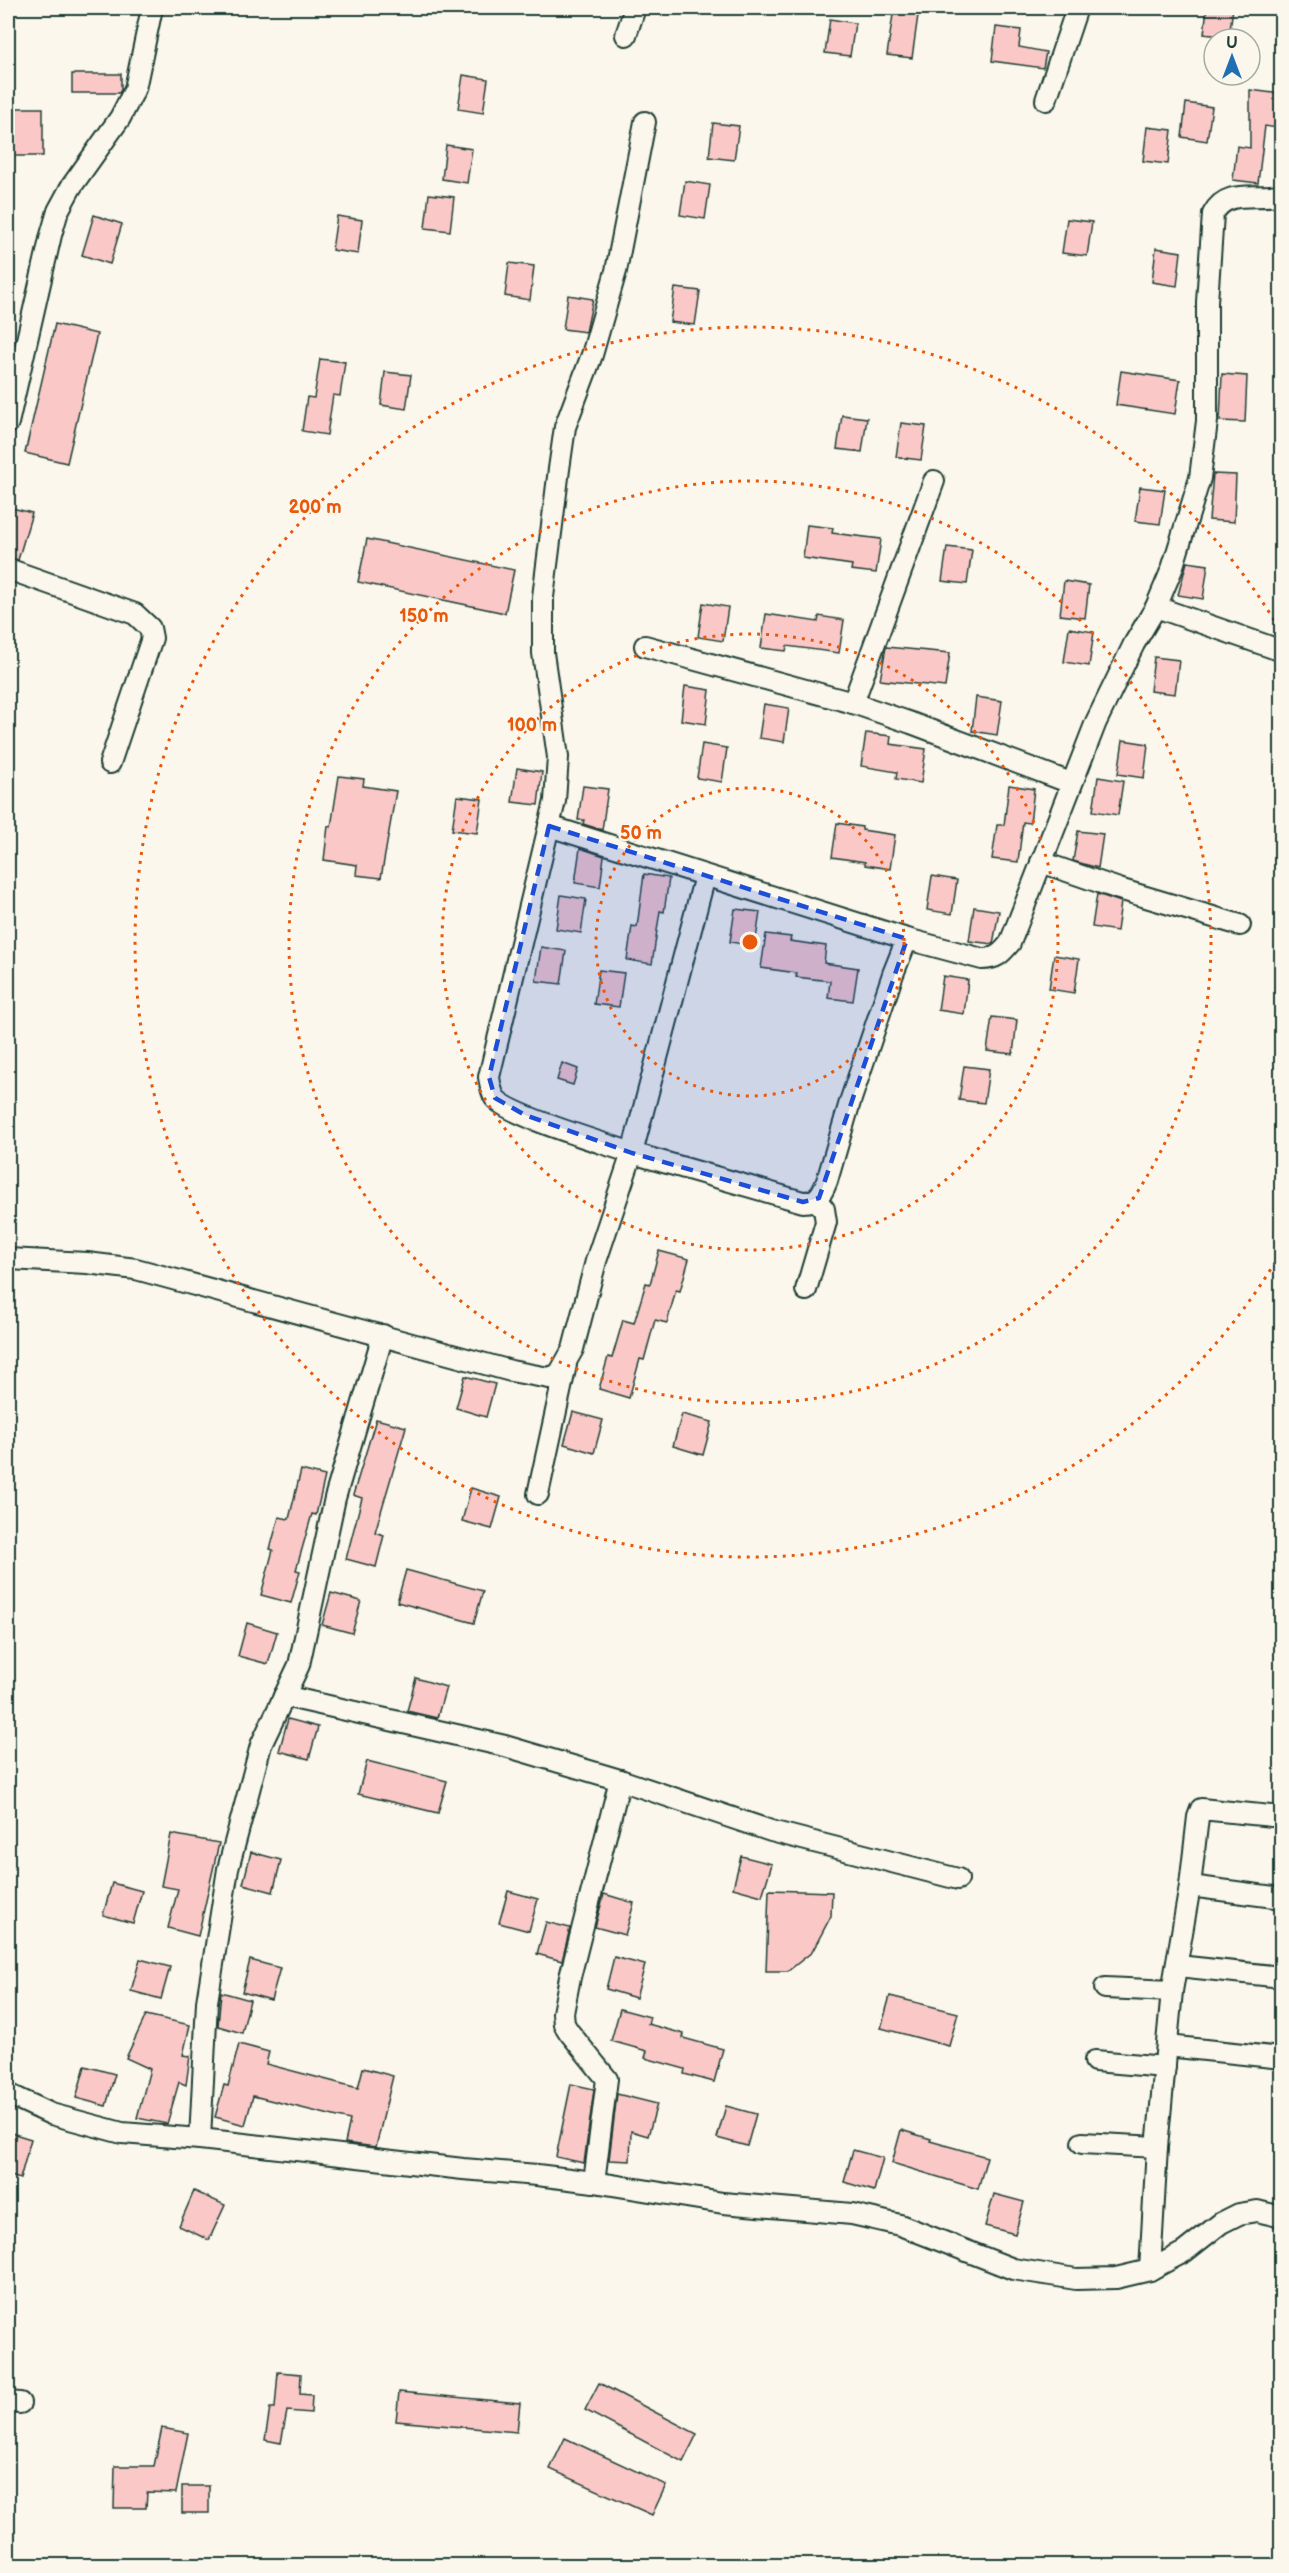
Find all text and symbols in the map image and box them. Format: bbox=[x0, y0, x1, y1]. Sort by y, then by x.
north arrow bbox=[1202, 27, 1262, 87]
text: U bbox=[1226, 34, 1238, 53]
text: 200 m bbox=[288, 497, 342, 518]
text: 150 m bbox=[399, 606, 449, 627]
text: 100 m bbox=[507, 715, 557, 736]
text: 50 m bbox=[620, 823, 662, 844]
centre of rings bbox=[740, 932, 760, 952]

